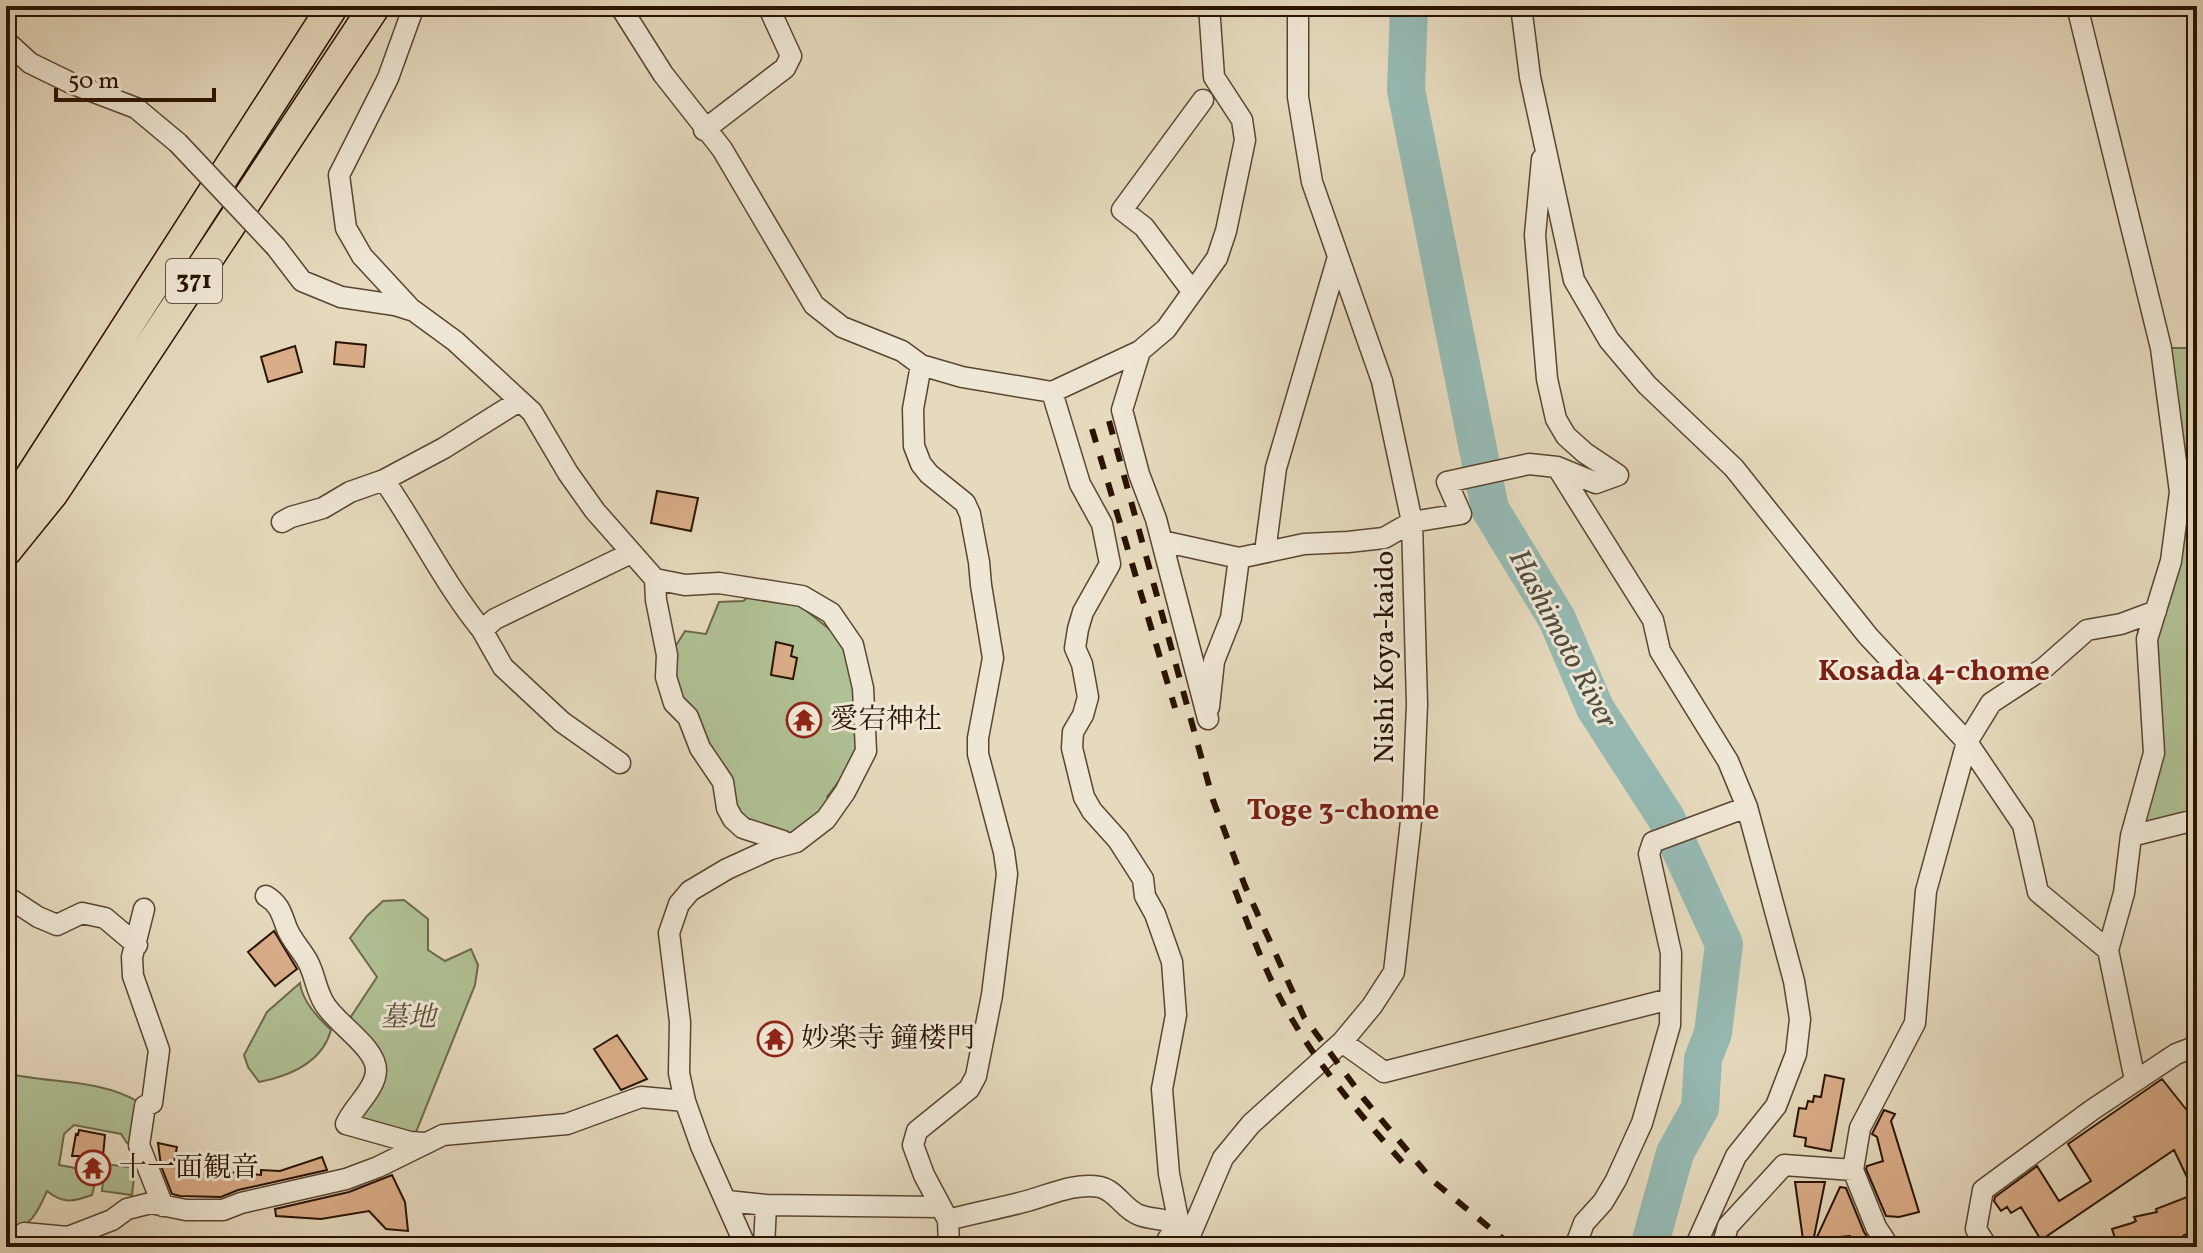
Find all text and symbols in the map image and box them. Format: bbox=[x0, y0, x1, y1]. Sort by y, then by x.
scale bar bbox=[56, 52, 214, 102]
text: 50 m bbox=[68, 65, 120, 99]
road number: 371 bbox=[166, 259, 222, 303]
water label: Hashimoto River bbox=[1497, 542, 1627, 737]
street label: Nishi Koya-kaido bbox=[1366, 551, 1405, 763]
district label: Kosada 4-chome bbox=[1818, 651, 2050, 693]
temple icon: 愛宕神社 bbox=[785, 701, 823, 739]
place label: 愛宕神社 bbox=[830, 701, 942, 740]
district label: Toge 3-chome bbox=[1247, 790, 1439, 832]
park label: 墓地 bbox=[380, 999, 439, 1038]
temple icon: 妙楽寺 鐘楼門 bbox=[756, 1020, 794, 1058]
place label: 妙楽寺 鐘楼門 bbox=[801, 1020, 975, 1059]
temple icon: 十一面観音 bbox=[74, 1149, 112, 1187]
place label: 十一面観音 bbox=[119, 1149, 259, 1188]

